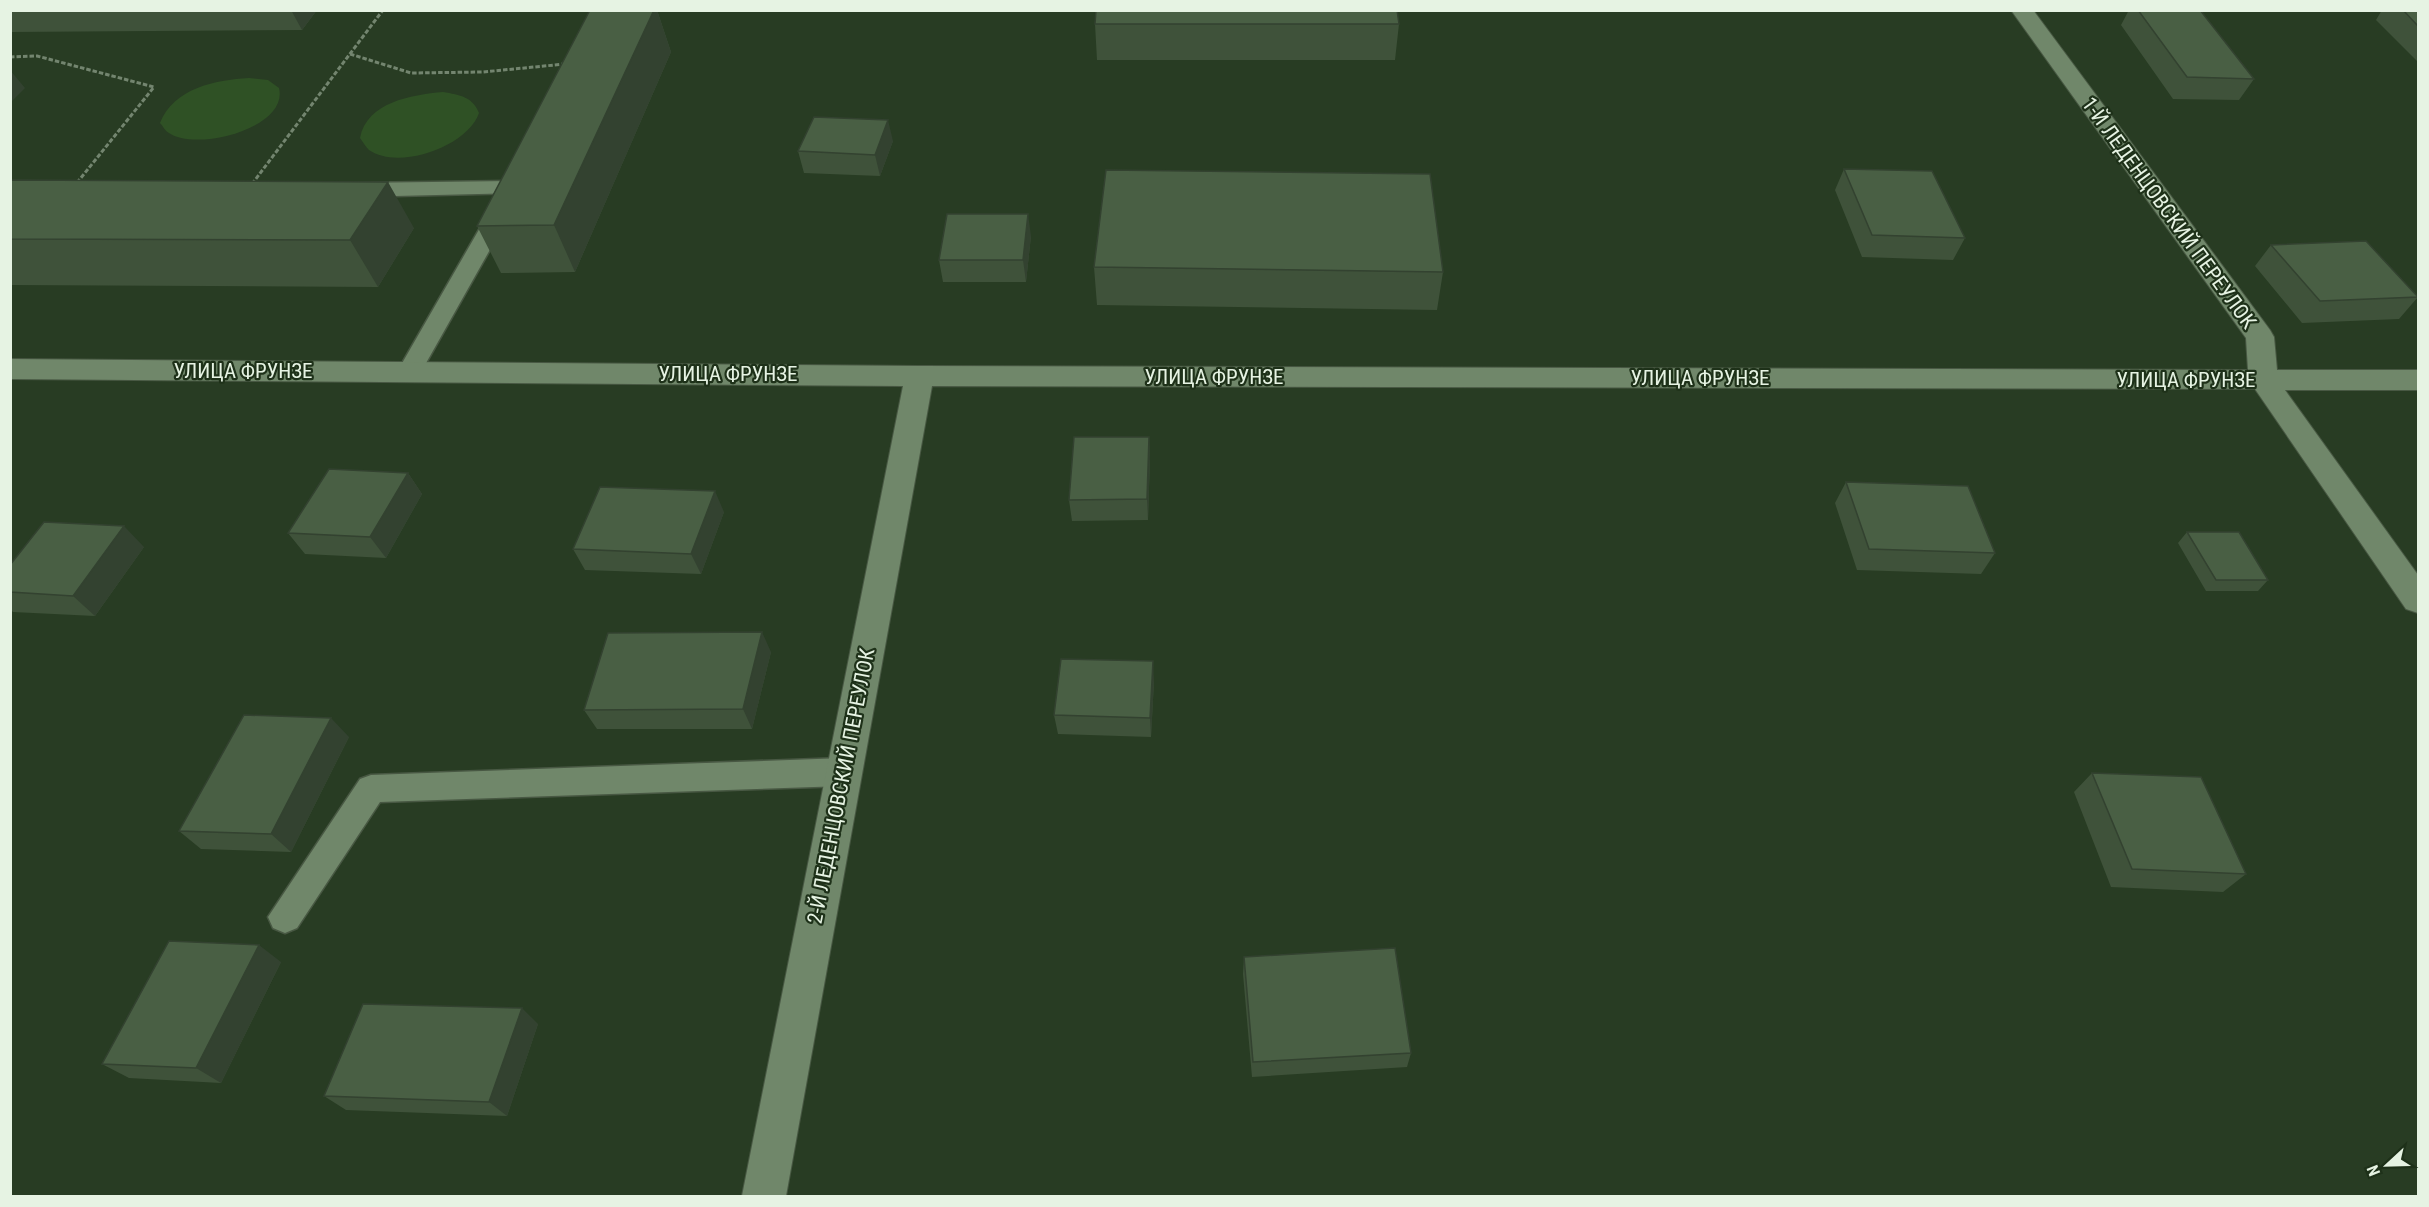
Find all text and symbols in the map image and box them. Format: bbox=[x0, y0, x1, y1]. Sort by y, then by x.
street label: 1-Й ЛЕДЕНЦОВСКИЙ ПЕРЕУЛОК bbox=[2077, 93, 2261, 333]
street label: УЛИЦА ФРУНЗЕ bbox=[173, 359, 313, 383]
street label: УЛИЦА ФРУНЗЕ bbox=[658, 362, 798, 386]
street label: УЛИЦА ФРУНЗЕ bbox=[1144, 365, 1284, 389]
street label: УЛИЦА ФРУНЗЕ bbox=[1630, 366, 1770, 390]
street label: УЛИЦА ФРУНЗЕ bbox=[2116, 368, 2256, 392]
street label: 2-Й ЛЕДЕНЦОВСКИЙ ПЕРЕУЛОК bbox=[803, 646, 880, 926]
north arrow bbox=[2357, 1135, 2417, 1195]
text: N bbox=[2363, 1162, 2384, 1179]

